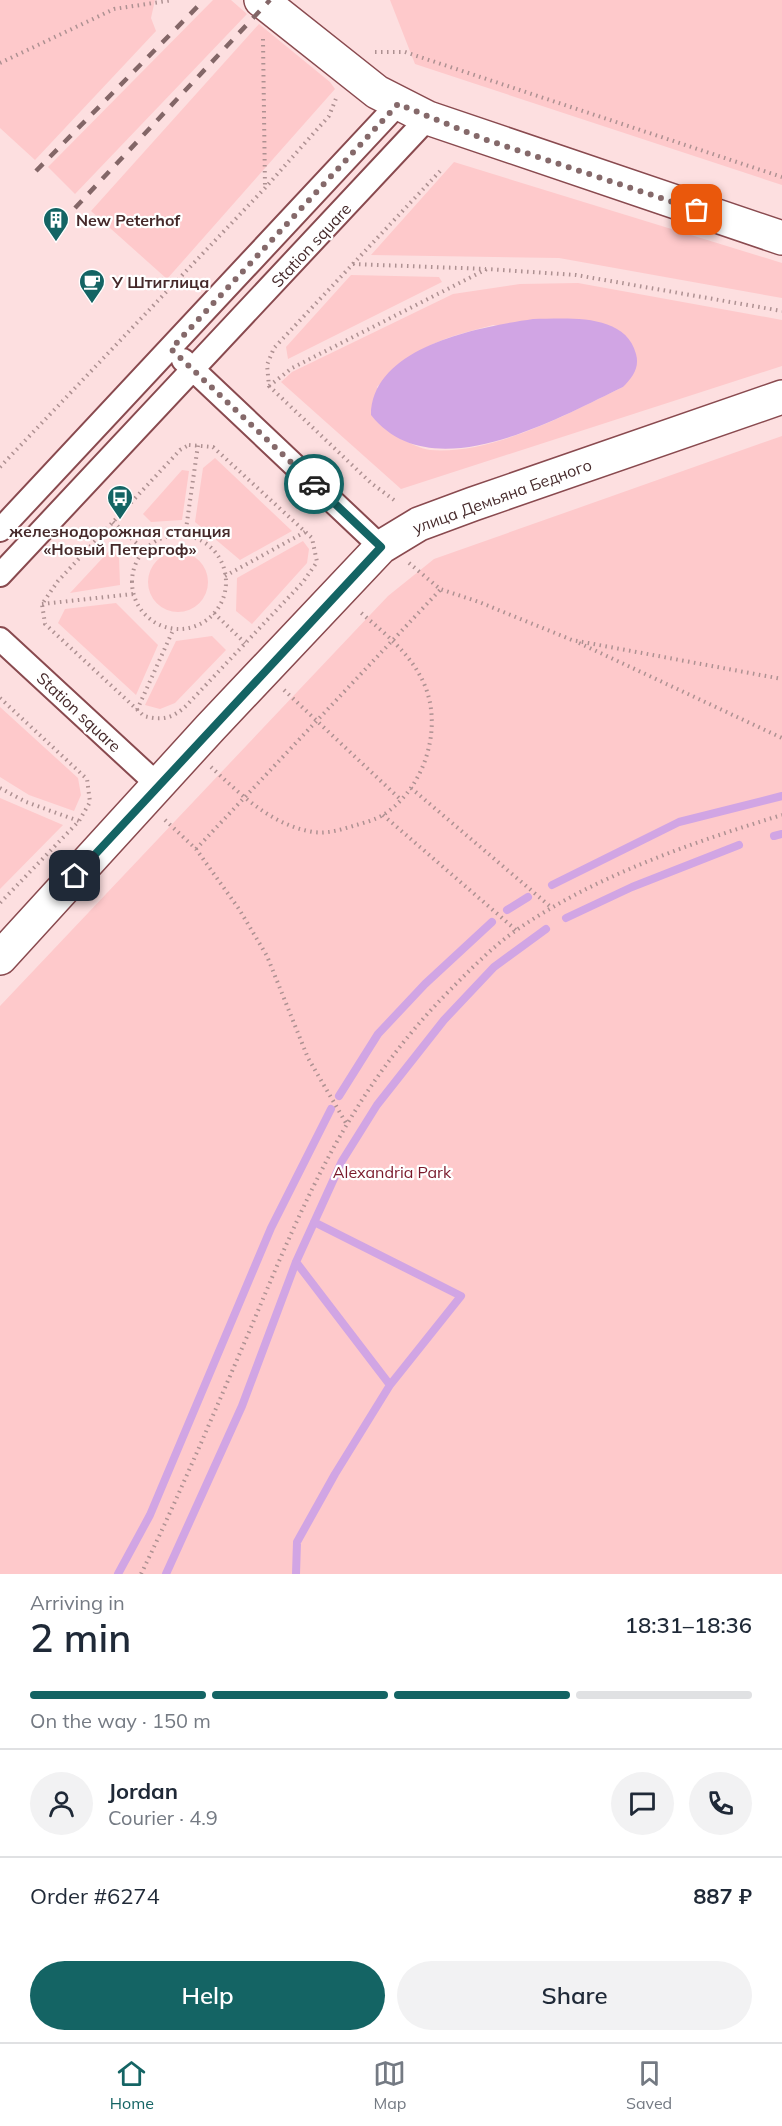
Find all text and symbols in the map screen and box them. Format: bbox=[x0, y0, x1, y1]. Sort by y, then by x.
pin bbox=[671, 184, 722, 235]
icon: bag bbox=[680, 193, 713, 226]
street label: Station square bbox=[267, 199, 355, 291]
building icon: New Peterhof bbox=[41, 205, 71, 243]
place label: New Peterhof bbox=[76, 210, 181, 230]
cafe icon: У Штиглица bbox=[77, 267, 107, 305]
place label: У Штиглица bbox=[111, 272, 209, 292]
courier bbox=[284, 454, 344, 514]
street label: улица Демьяна Бедного bbox=[410, 454, 594, 538]
icon: car bbox=[298, 468, 331, 501]
bus stop icon: железнодорожная станция «Новый Петергоф» bbox=[105, 483, 135, 521]
place label: железнодорожная станция «Новый Петергоф» bbox=[8, 521, 231, 559]
street label: Station square bbox=[33, 668, 125, 756]
pin bbox=[49, 850, 100, 901]
icon: home bbox=[58, 859, 91, 892]
park label: Alexandria Park bbox=[333, 1162, 452, 1182]
text: Arriving in bbox=[30, 1590, 125, 1615]
text: 18:31–18:36 bbox=[625, 1611, 752, 1639]
text: 2 min bbox=[30, 1613, 131, 1662]
text: On the way · 150 m bbox=[30, 1708, 211, 1733]
button: person bbox=[30, 1772, 93, 1835]
button: chat bbox=[611, 1772, 674, 1835]
button: phone bbox=[689, 1772, 752, 1835]
text: Jordan bbox=[108, 1777, 178, 1805]
text: Courier · 4.9 bbox=[108, 1805, 218, 1830]
text: Order #6274 bbox=[30, 1882, 160, 1910]
text: 887 ₽ bbox=[693, 1882, 752, 1910]
button: Help bbox=[30, 1961, 385, 2030]
button: Share bbox=[397, 1961, 752, 2030]
tab: Home bbox=[110, 2057, 154, 2113]
tab: Map bbox=[373, 2057, 406, 2113]
tab: Saved bbox=[626, 2057, 672, 2113]

